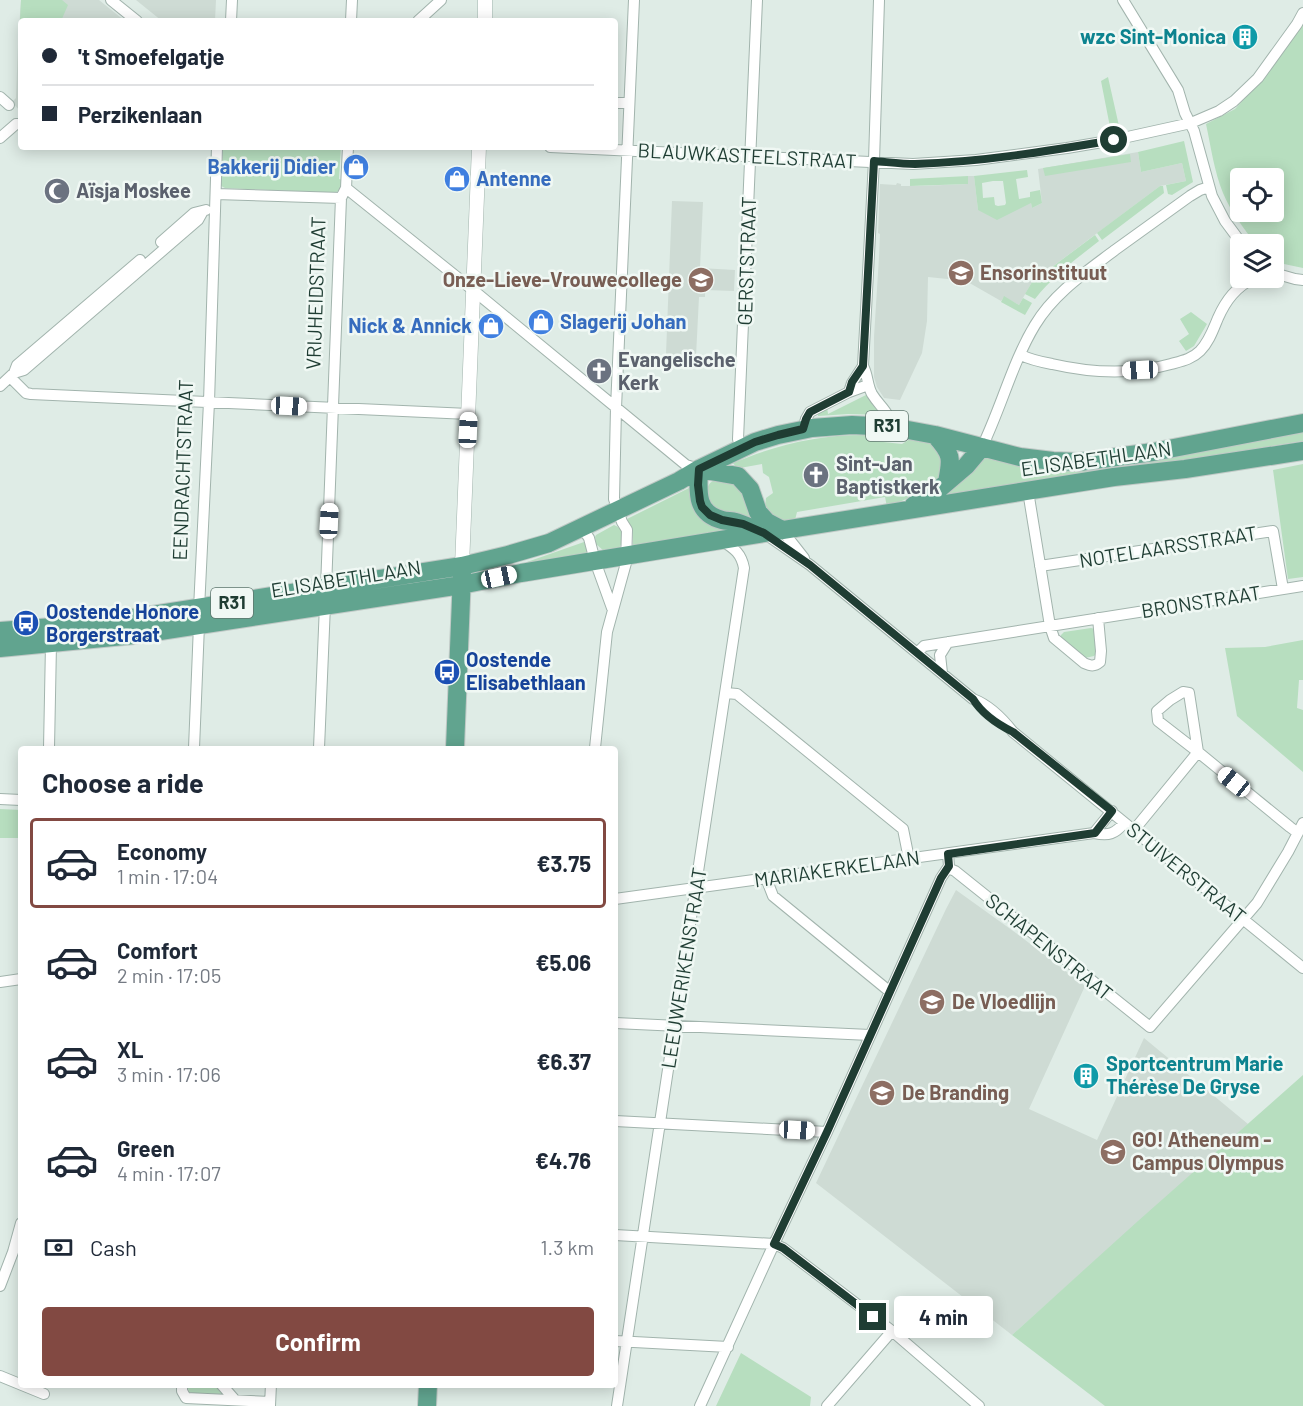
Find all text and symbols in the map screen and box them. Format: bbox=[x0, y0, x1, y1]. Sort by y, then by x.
building icon: wzc Sint-Monica bbox=[1230, 22, 1260, 52]
place label: wzc Sint-Monica bbox=[1080, 24, 1226, 48]
text: 't Smoefelgatje bbox=[78, 43, 225, 69]
text: Perzikenlaan bbox=[78, 101, 202, 127]
route start bbox=[1100, 126, 1127, 153]
street label: BLAUWKASTEELSTRAAT bbox=[637, 137, 857, 173]
shop icon: Bakkerij Didier bbox=[341, 152, 371, 182]
place label: Bakkerij Didier bbox=[208, 154, 336, 178]
shop icon: Antenne bbox=[442, 164, 472, 194]
place label: Antenne bbox=[476, 166, 552, 190]
map controls bbox=[1230, 168, 1284, 288]
button: locate bbox=[1230, 168, 1284, 222]
mosque icon: Aïsja Moskee bbox=[42, 176, 72, 206]
place label: Aïsja Moskee bbox=[76, 178, 191, 202]
street label: GERSTSTRAAT bbox=[732, 196, 760, 326]
street label: VRIJHEIDSTRAAT bbox=[300, 216, 330, 370]
button: layers bbox=[1230, 234, 1284, 288]
school or university icon: Ensorinstituut bbox=[946, 258, 976, 288]
place label: Ensorinstituut bbox=[980, 260, 1107, 284]
school or university icon: Onze-Lieve-Vrouwecollege bbox=[686, 265, 716, 295]
place label: Onze-Lieve-Vrouwecollege bbox=[443, 267, 682, 291]
shop icon: Slagerij Johan bbox=[526, 307, 556, 337]
place label: Slagerij Johan bbox=[560, 309, 686, 333]
shop icon: Nick & Annick bbox=[476, 311, 506, 341]
place label: Nick & Annick bbox=[348, 313, 472, 337]
place label: Evangelische Kerk bbox=[618, 347, 736, 394]
church icon: Evangelische Kerk bbox=[584, 356, 614, 386]
car bbox=[1122, 360, 1158, 380]
street label: EENDRACHTSTRAAT bbox=[167, 379, 197, 561]
car bbox=[271, 396, 307, 416]
road number: R31 bbox=[866, 411, 908, 441]
car bbox=[458, 412, 478, 448]
street label: ELISABETHLAAN bbox=[1019, 436, 1173, 480]
place label: Sint-Jan Baptistkerk bbox=[836, 451, 940, 498]
church icon: Sint-Jan Baptistkerk bbox=[801, 460, 831, 490]
car bbox=[319, 503, 339, 539]
street label: NOTELAARSSTRAAT bbox=[1077, 520, 1258, 572]
street label: ELISABETHLAAN bbox=[269, 554, 423, 602]
car bbox=[480, 564, 518, 590]
street label: BRONSTRAAT bbox=[1139, 580, 1262, 622]
road number: R31 bbox=[211, 588, 253, 618]
place label: Oostende Honore Borgerstraat bbox=[46, 599, 199, 646]
bus stop icon: Oostende Honore Borgerstraat bbox=[11, 608, 41, 638]
place label: Oostende Elisabethlaan bbox=[466, 647, 586, 694]
bus stop icon: Oostende Elisabethlaan bbox=[432, 657, 462, 687]
car bbox=[1214, 764, 1254, 800]
text: Choose a ride bbox=[42, 766, 204, 798]
street label: STUIVERSTRAAT bbox=[1122, 817, 1251, 928]
icon: car bbox=[45, 836, 99, 890]
text: Economy bbox=[117, 838, 207, 864]
street label: MARIAKERKELAAN bbox=[753, 845, 921, 892]
text: €3.75 bbox=[536, 850, 591, 876]
text: 1 min · 17:04 bbox=[117, 864, 218, 888]
street label: LEEUWERIKENSTRAAT bbox=[655, 866, 711, 1070]
street label: SCHAPENSTRAAT bbox=[981, 888, 1118, 1005]
icon: car bbox=[45, 935, 99, 989]
text: Comfort bbox=[117, 937, 198, 963]
text: €5.06 bbox=[535, 949, 591, 975]
text: 2 min · 17:05 bbox=[117, 963, 221, 987]
school or university icon: De Vloedlijn bbox=[917, 987, 947, 1017]
place label: De Vloedlijn bbox=[952, 989, 1056, 1013]
icon: car bbox=[45, 1034, 99, 1088]
text: XL bbox=[117, 1036, 143, 1062]
text: €6.37 bbox=[537, 1048, 591, 1074]
place label: Sportcentrum Marie Thérèse De Gryse bbox=[1106, 1051, 1284, 1098]
building icon: Sportcentrum Marie Thérèse De Gryse bbox=[1071, 1061, 1101, 1091]
text: 3 min · 17:06 bbox=[117, 1062, 221, 1086]
school or university icon: De Branding bbox=[867, 1078, 897, 1108]
place label: De Branding bbox=[902, 1080, 1009, 1104]
car bbox=[779, 1120, 815, 1140]
place label: GO! Atheneum - Campus Olympus bbox=[1132, 1127, 1284, 1174]
icon: car bbox=[45, 1133, 99, 1187]
text: Green bbox=[117, 1135, 175, 1161]
school or university icon: GO! Atheneum - Campus Olympus bbox=[1098, 1137, 1128, 1167]
text: €4.76 bbox=[535, 1147, 591, 1173]
text: 4 min · 17:07 bbox=[117, 1161, 221, 1185]
icon: cash bbox=[42, 1231, 75, 1264]
text: Cash bbox=[90, 1234, 137, 1260]
text: 1.3 km bbox=[541, 1235, 594, 1259]
callout: 4 min bbox=[894, 1296, 993, 1338]
route end bbox=[859, 1303, 886, 1330]
text: 4 min bbox=[919, 1305, 968, 1329]
button: Confirm bbox=[42, 1307, 594, 1376]

